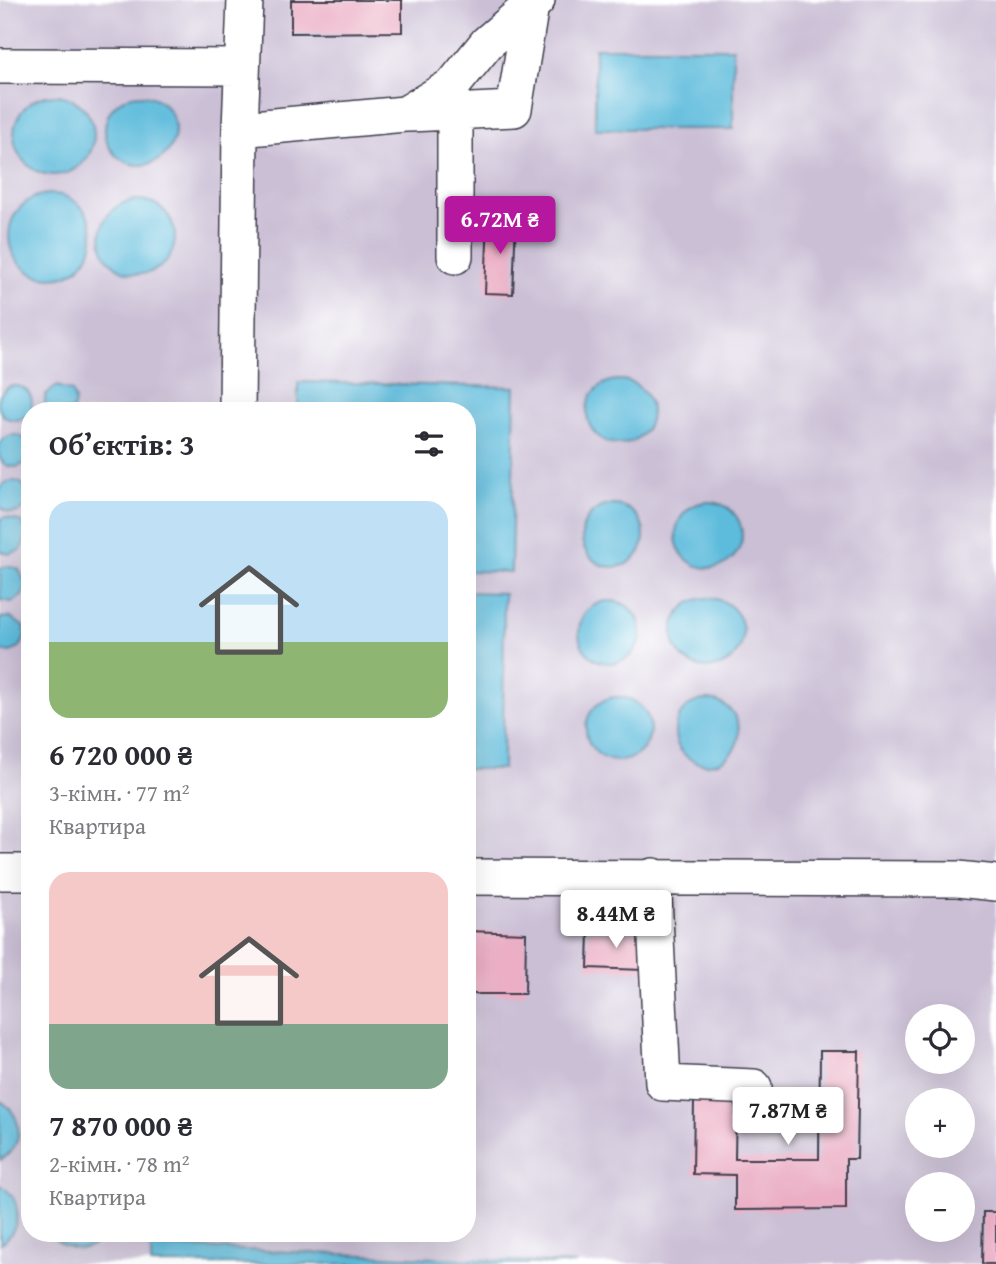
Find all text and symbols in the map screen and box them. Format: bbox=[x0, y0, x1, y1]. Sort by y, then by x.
pin: 6.72M ₴ bbox=[435, 196, 565, 256]
text: 6.72M ₴ bbox=[460, 202, 540, 235]
text: Об’єктів: 3 bbox=[49, 422, 195, 466]
icon: filters bbox=[410, 425, 448, 463]
icon: home bbox=[186, 547, 312, 673]
text: 6 720 000 ₴ bbox=[49, 732, 193, 776]
text: 3-кімн. · 77 m² bbox=[49, 776, 190, 809]
text: Квартира bbox=[49, 809, 146, 842]
pin: 8.44M ₴ bbox=[551, 890, 681, 950]
text: 8.44M ₴ bbox=[576, 896, 656, 929]
icon: home bbox=[186, 918, 312, 1044]
map controls bbox=[905, 1004, 975, 1242]
button: locate bbox=[905, 1004, 975, 1074]
pin: 7.87M ₴ bbox=[723, 1088, 853, 1147]
button: + bbox=[905, 1088, 975, 1158]
text: 7.87M ₴ bbox=[748, 1093, 828, 1126]
text: 7 870 000 ₴ bbox=[49, 1103, 193, 1147]
text: 2-кімн. · 78 m² bbox=[49, 1147, 190, 1180]
button: − bbox=[905, 1172, 975, 1242]
text: Квартира bbox=[49, 1180, 146, 1213]

